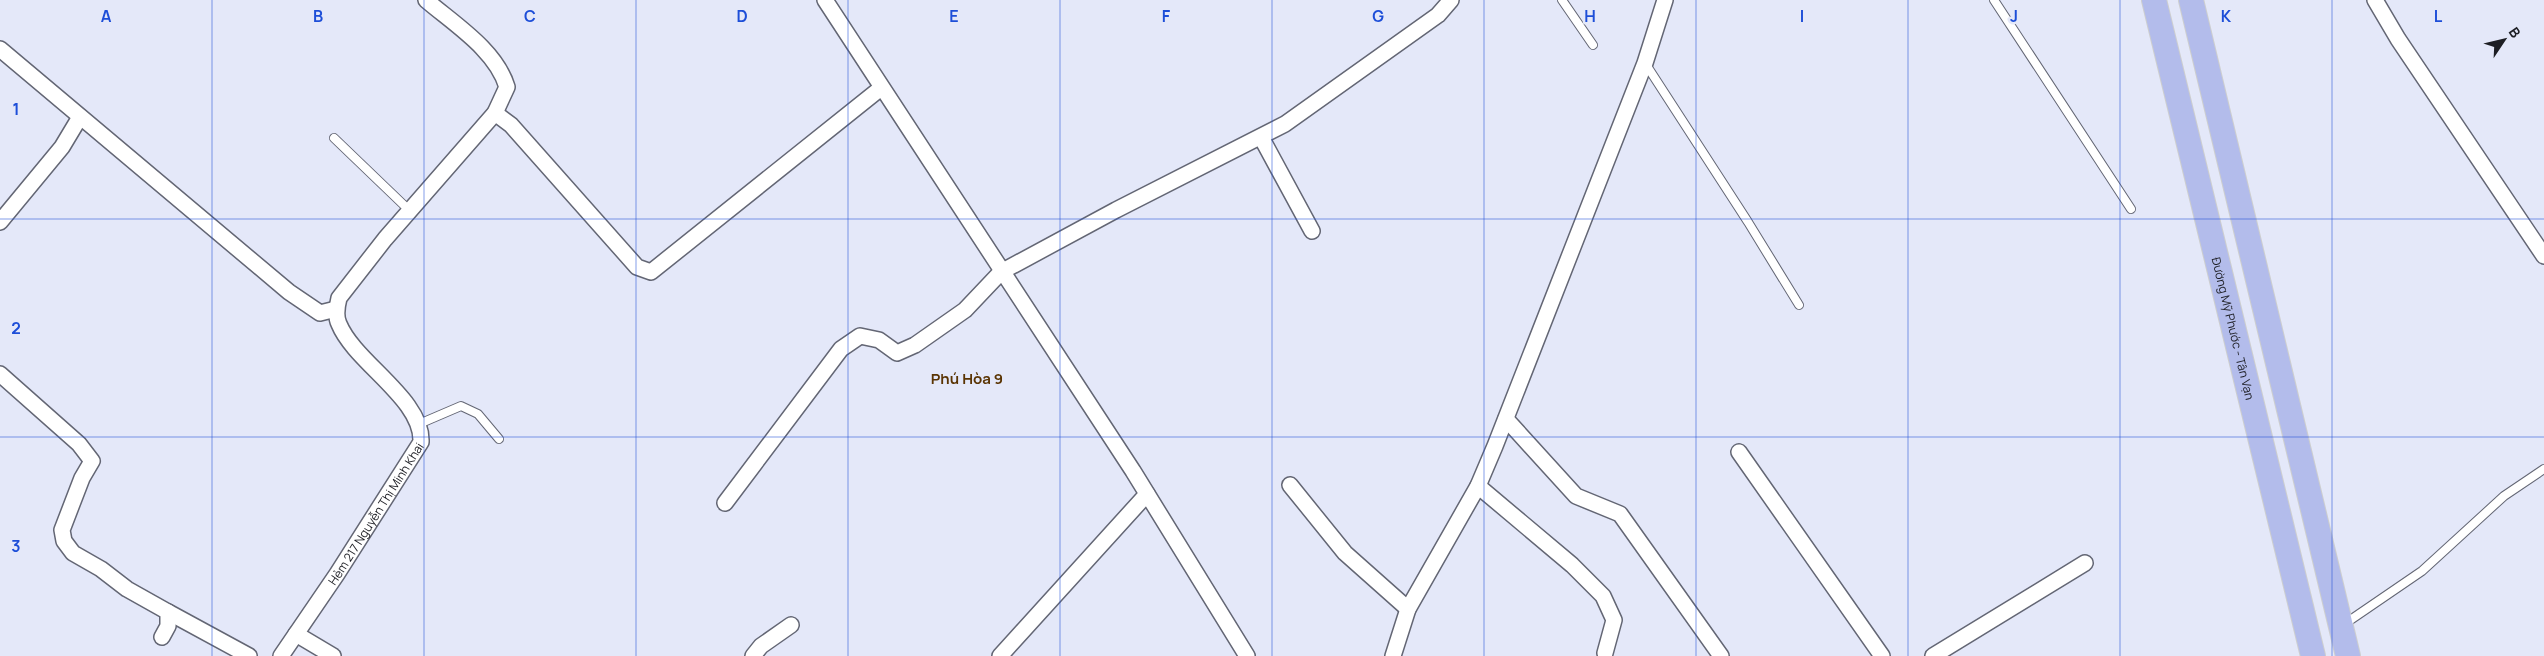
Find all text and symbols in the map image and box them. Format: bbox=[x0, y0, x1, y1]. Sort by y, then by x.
text: A bbox=[101, 5, 112, 27]
text: B bbox=[313, 5, 323, 27]
text: C bbox=[524, 5, 536, 27]
text: D bbox=[736, 5, 748, 27]
text: E bbox=[949, 5, 959, 27]
text: F bbox=[1162, 5, 1171, 27]
text: G bbox=[1372, 5, 1384, 27]
text: H bbox=[1584, 5, 1596, 27]
text: I bbox=[1800, 5, 1804, 27]
text: J bbox=[2010, 5, 2018, 27]
text: K bbox=[2221, 5, 2232, 27]
text: L bbox=[2434, 5, 2443, 27]
north arrow bbox=[2479, 15, 2529, 65]
text: B bbox=[2505, 23, 2525, 41]
text: 1 bbox=[12, 98, 20, 120]
street label: Đường Mỹ Phước - Tân Vạn bbox=[2208, 255, 2259, 402]
text: 2 bbox=[11, 317, 21, 339]
district label: Phú Hòa 9 bbox=[931, 368, 1003, 389]
street label: Hẻm 217 Nguyễn Thị Minh Khai bbox=[324, 439, 427, 588]
text: 3 bbox=[11, 535, 21, 557]

